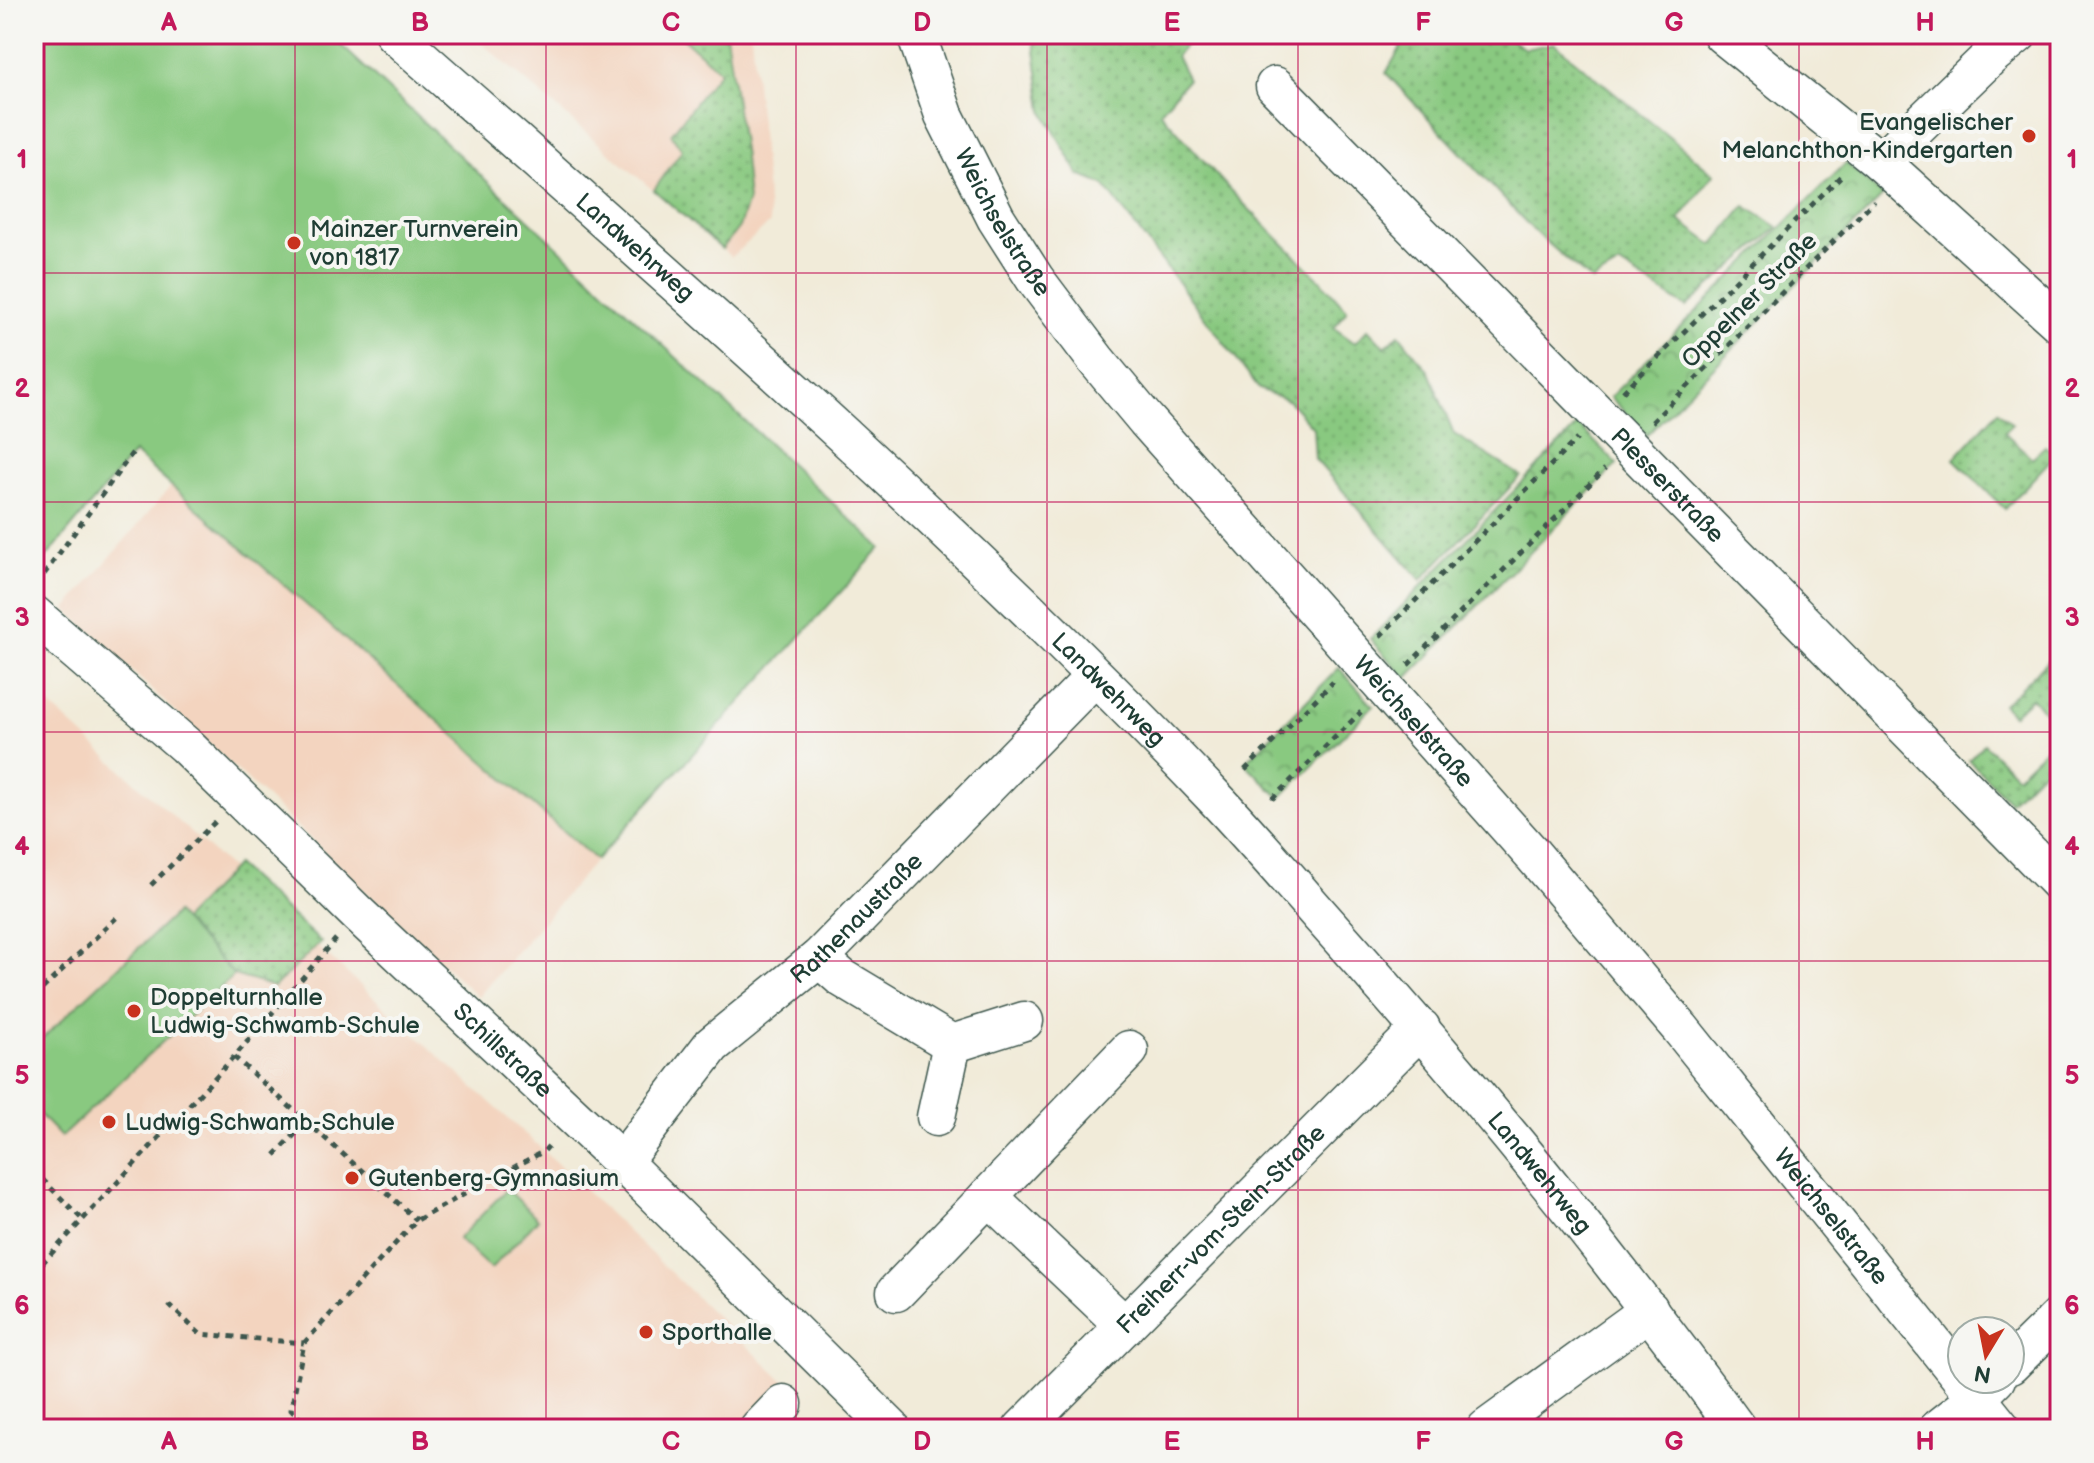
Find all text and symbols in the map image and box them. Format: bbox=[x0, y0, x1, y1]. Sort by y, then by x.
text: A bbox=[160, 8, 177, 39]
text: B bbox=[411, 8, 429, 39]
text: C bbox=[662, 8, 680, 39]
text: D bbox=[913, 8, 931, 39]
text: E bbox=[1164, 8, 1181, 39]
text: F bbox=[1415, 8, 1431, 39]
text: G bbox=[1664, 8, 1684, 39]
text: H bbox=[1915, 8, 1935, 39]
place label: Evangelischer Melanchthon-Kindergarten bbox=[1721, 108, 2013, 165]
marker: Evangelischer Melanchthon-Kindergarten bbox=[2020, 127, 2038, 145]
street label: Weichselstraße bbox=[948, 143, 1057, 302]
text: 1 bbox=[17, 145, 27, 176]
text: 1 bbox=[2067, 145, 2077, 176]
street label: Landwehrweg bbox=[570, 187, 700, 308]
place label: Mainzer Turnverein von 1817 bbox=[309, 215, 518, 272]
street label: Oppelner Straße bbox=[1676, 227, 1823, 374]
marker: Mainzer Turnverein von 1817 bbox=[285, 234, 303, 252]
text: 2 bbox=[14, 374, 30, 405]
text: 2 bbox=[2064, 374, 2080, 405]
street label: Plesserstraße bbox=[1604, 422, 1730, 549]
text: 3 bbox=[14, 603, 30, 634]
text: 3 bbox=[2064, 603, 2080, 634]
street label: Landwehrweg bbox=[1045, 627, 1171, 753]
street label: Weichselstraße bbox=[1347, 650, 1480, 793]
text: 4 bbox=[14, 832, 30, 863]
text: 4 bbox=[2064, 832, 2080, 863]
street label: Rathenaustraße bbox=[785, 847, 929, 990]
place label: Doppelturnhalle Ludwig-Schwamb-Schule bbox=[150, 983, 420, 1040]
street label: Schillstraße bbox=[447, 997, 558, 1104]
marker: Doppelturnhalle Ludwig-Schwamb-Schule bbox=[125, 1002, 143, 1020]
text: 5 bbox=[14, 1061, 30, 1092]
text: 5 bbox=[2064, 1061, 2080, 1092]
street label: Landwehrweg bbox=[1481, 1106, 1598, 1240]
place label: Ludwig-Schwamb-Schule bbox=[125, 1108, 395, 1137]
marker: Ludwig-Schwamb-Schule bbox=[100, 1113, 118, 1131]
street label: Freiherr-vom-Stein-Straße bbox=[1111, 1119, 1332, 1340]
street label: Weichselstraße bbox=[1768, 1143, 1894, 1291]
place label: Gutenberg-Gymnasium bbox=[368, 1164, 619, 1193]
marker: Gutenberg-Gymnasium bbox=[343, 1169, 361, 1187]
text: 6 bbox=[14, 1291, 30, 1322]
text: 6 bbox=[2064, 1291, 2080, 1322]
north arrow bbox=[1946, 1315, 2026, 1395]
place label: Sporthalle bbox=[662, 1318, 772, 1347]
marker: Sporthalle bbox=[637, 1323, 655, 1341]
text: N bbox=[1972, 1358, 1993, 1388]
text: A bbox=[160, 1427, 177, 1458]
text: B bbox=[411, 1427, 429, 1458]
text: C bbox=[662, 1427, 680, 1458]
text: D bbox=[913, 1427, 931, 1458]
text: E bbox=[1164, 1427, 1181, 1458]
text: F bbox=[1415, 1427, 1431, 1458]
text: G bbox=[1664, 1427, 1684, 1458]
text: H bbox=[1915, 1427, 1935, 1458]

